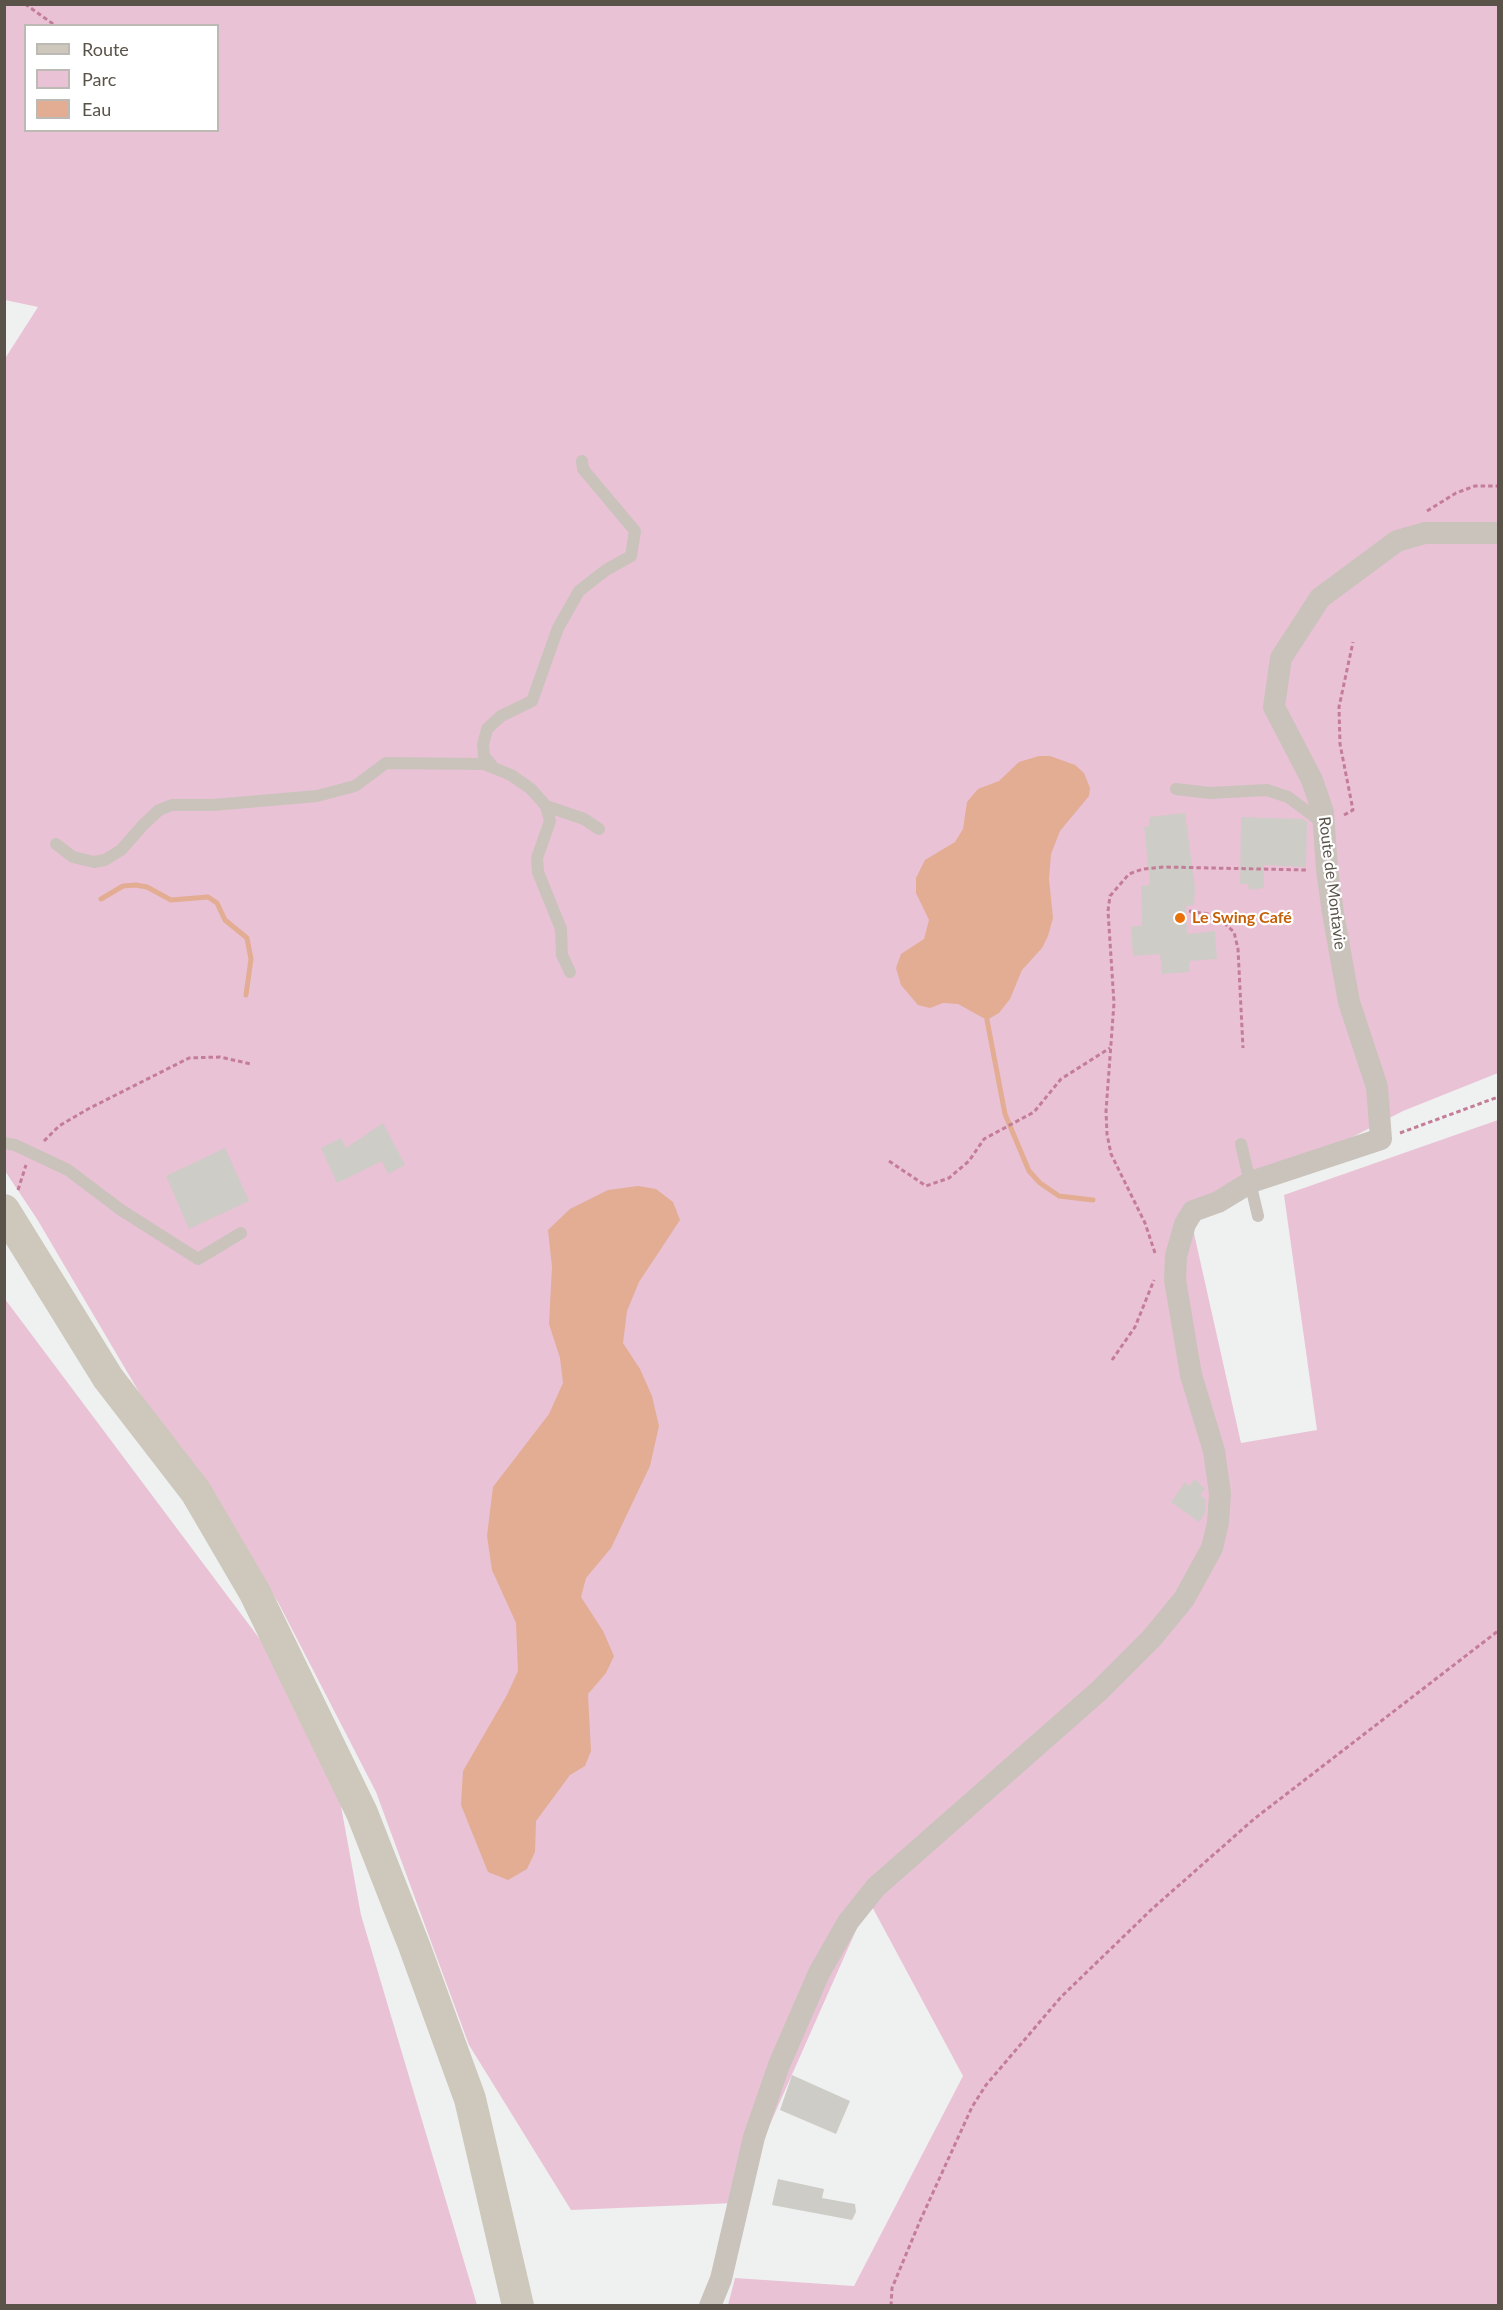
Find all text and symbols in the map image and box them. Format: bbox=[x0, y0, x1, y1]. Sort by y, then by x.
legend bbox=[24, 24, 219, 132]
text: Route bbox=[82, 38, 129, 60]
text: Parc bbox=[82, 68, 116, 90]
text: Eau bbox=[82, 98, 111, 120]
street label: Route de Montavie bbox=[1314, 815, 1350, 951]
place label: Le Swing Café bbox=[1192, 908, 1292, 928]
marker: Le Swing Café bbox=[1173, 911, 1187, 925]

